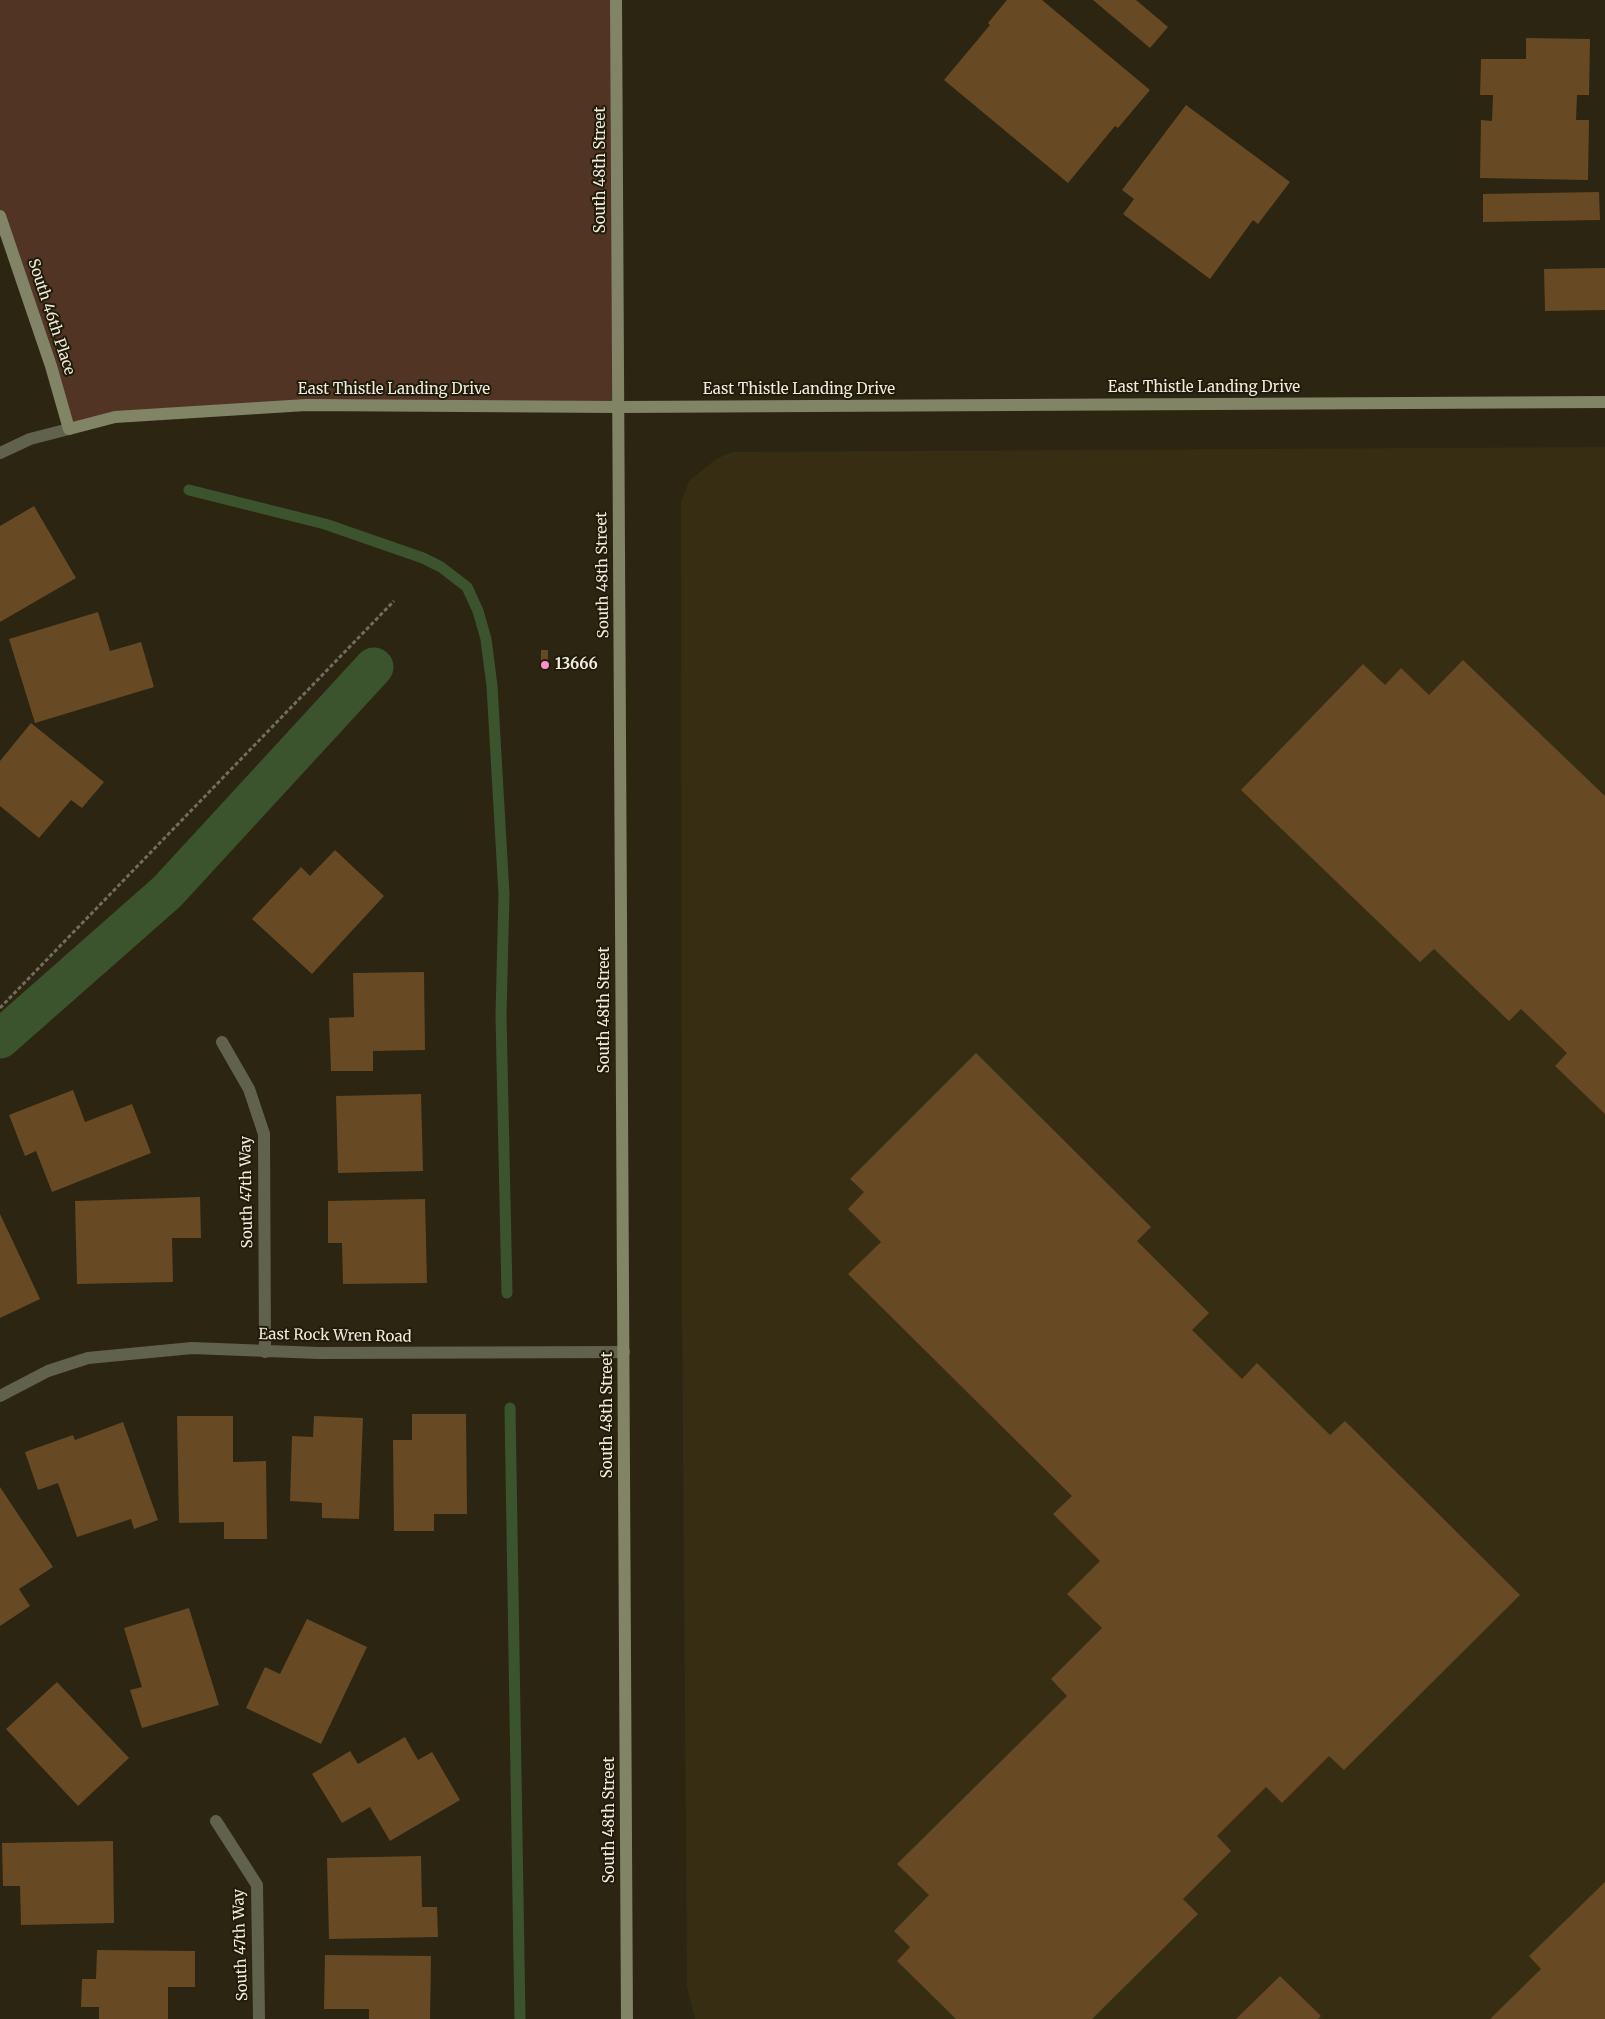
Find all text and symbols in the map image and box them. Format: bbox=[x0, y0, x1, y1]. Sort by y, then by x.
street label: South 48th Street bbox=[592, 107, 610, 233]
street label: South 46th Place bbox=[24, 257, 78, 377]
street label: East Thistle Landing Drive bbox=[1108, 379, 1300, 397]
street label: East Thistle Landing Drive bbox=[298, 381, 490, 399]
street label: East Thistle Landing Drive bbox=[703, 381, 895, 399]
street label: South 48th Street bbox=[593, 512, 613, 638]
place label: 13666 bbox=[555, 656, 598, 674]
marker: 13666 bbox=[539, 659, 551, 671]
street label: South 48th Street bbox=[596, 947, 614, 1073]
street label: South 47th Way bbox=[237, 1136, 257, 1248]
street label: East Rock Wren Road bbox=[258, 1326, 412, 1346]
street label: South 48th Street bbox=[599, 1352, 617, 1478]
street label: South 48th Street bbox=[601, 1757, 619, 1883]
street label: South 47th Way bbox=[230, 1888, 252, 2002]

